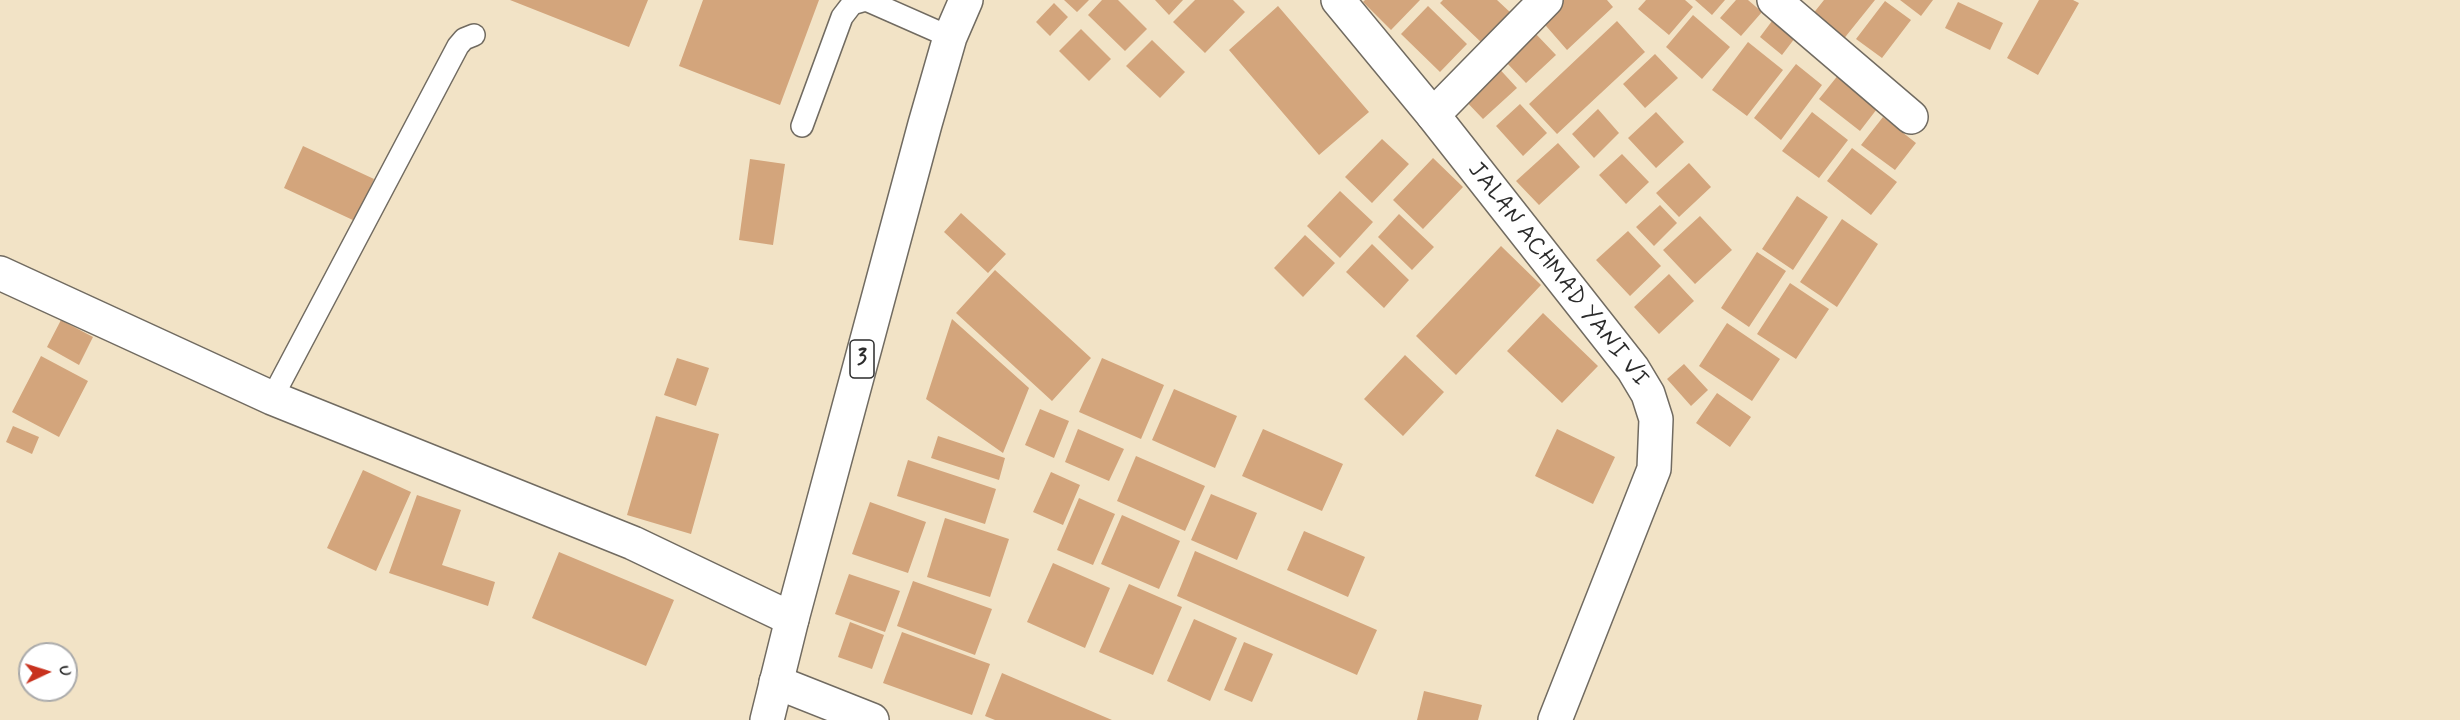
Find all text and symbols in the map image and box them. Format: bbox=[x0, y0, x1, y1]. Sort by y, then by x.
street label: JALAN ACHMAD YANI VI bbox=[1460, 157, 1654, 393]
road number: 3 bbox=[850, 340, 874, 378]
north arrow bbox=[18, 642, 78, 702]
text: U bbox=[54, 665, 75, 677]

